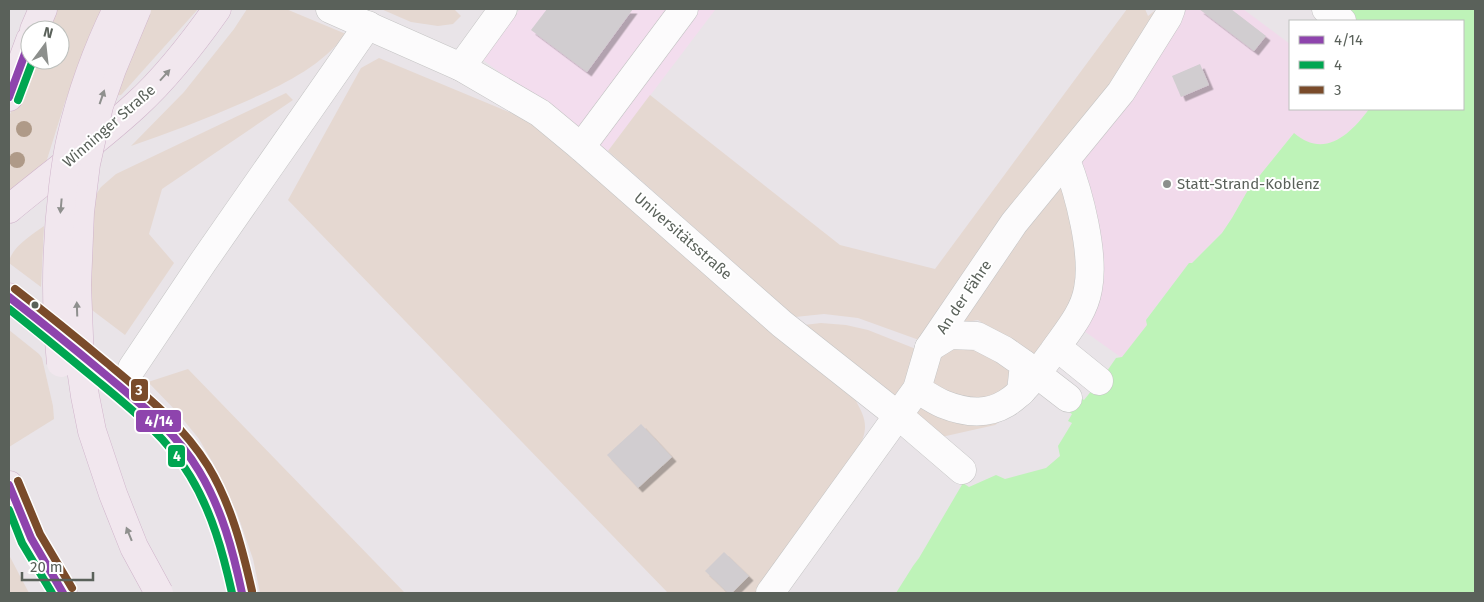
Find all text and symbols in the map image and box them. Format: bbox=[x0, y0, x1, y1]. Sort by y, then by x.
north arrow bbox=[20, 20, 70, 70]
legend bbox=[1289, 20, 1464, 110]
text: N bbox=[42, 24, 55, 42]
text: 4/14 bbox=[1334, 31, 1363, 49]
text: 4 bbox=[1334, 56, 1342, 74]
one-way arrow bbox=[159, 70, 171, 82]
street label: Winninger Straße bbox=[59, 81, 159, 171]
text: 3 bbox=[1334, 81, 1342, 99]
one-way arrow bbox=[98, 89, 106, 104]
place label: Statt-Strand-Koblenz bbox=[1177, 175, 1320, 193]
marker: Statt-Strand-Koblenz bbox=[1161, 178, 1173, 190]
street label: Universitätsstraße bbox=[630, 189, 736, 283]
one-way arrow bbox=[57, 198, 65, 214]
street label: An der Fähre bbox=[933, 257, 995, 337]
unlabelled marker bbox=[30, 300, 40, 310]
one-way arrow bbox=[73, 301, 81, 317]
line badge: 3 bbox=[130, 378, 149, 402]
text: 3 bbox=[134, 382, 143, 399]
line badge: 4/14 bbox=[135, 409, 182, 433]
text: 4/14 bbox=[145, 413, 173, 430]
line badge: 4 bbox=[167, 444, 186, 468]
text: 4 bbox=[173, 448, 181, 465]
one-way arrow bbox=[124, 527, 132, 542]
scale bar bbox=[22, 550, 94, 582]
text: 20 m bbox=[30, 558, 63, 576]

